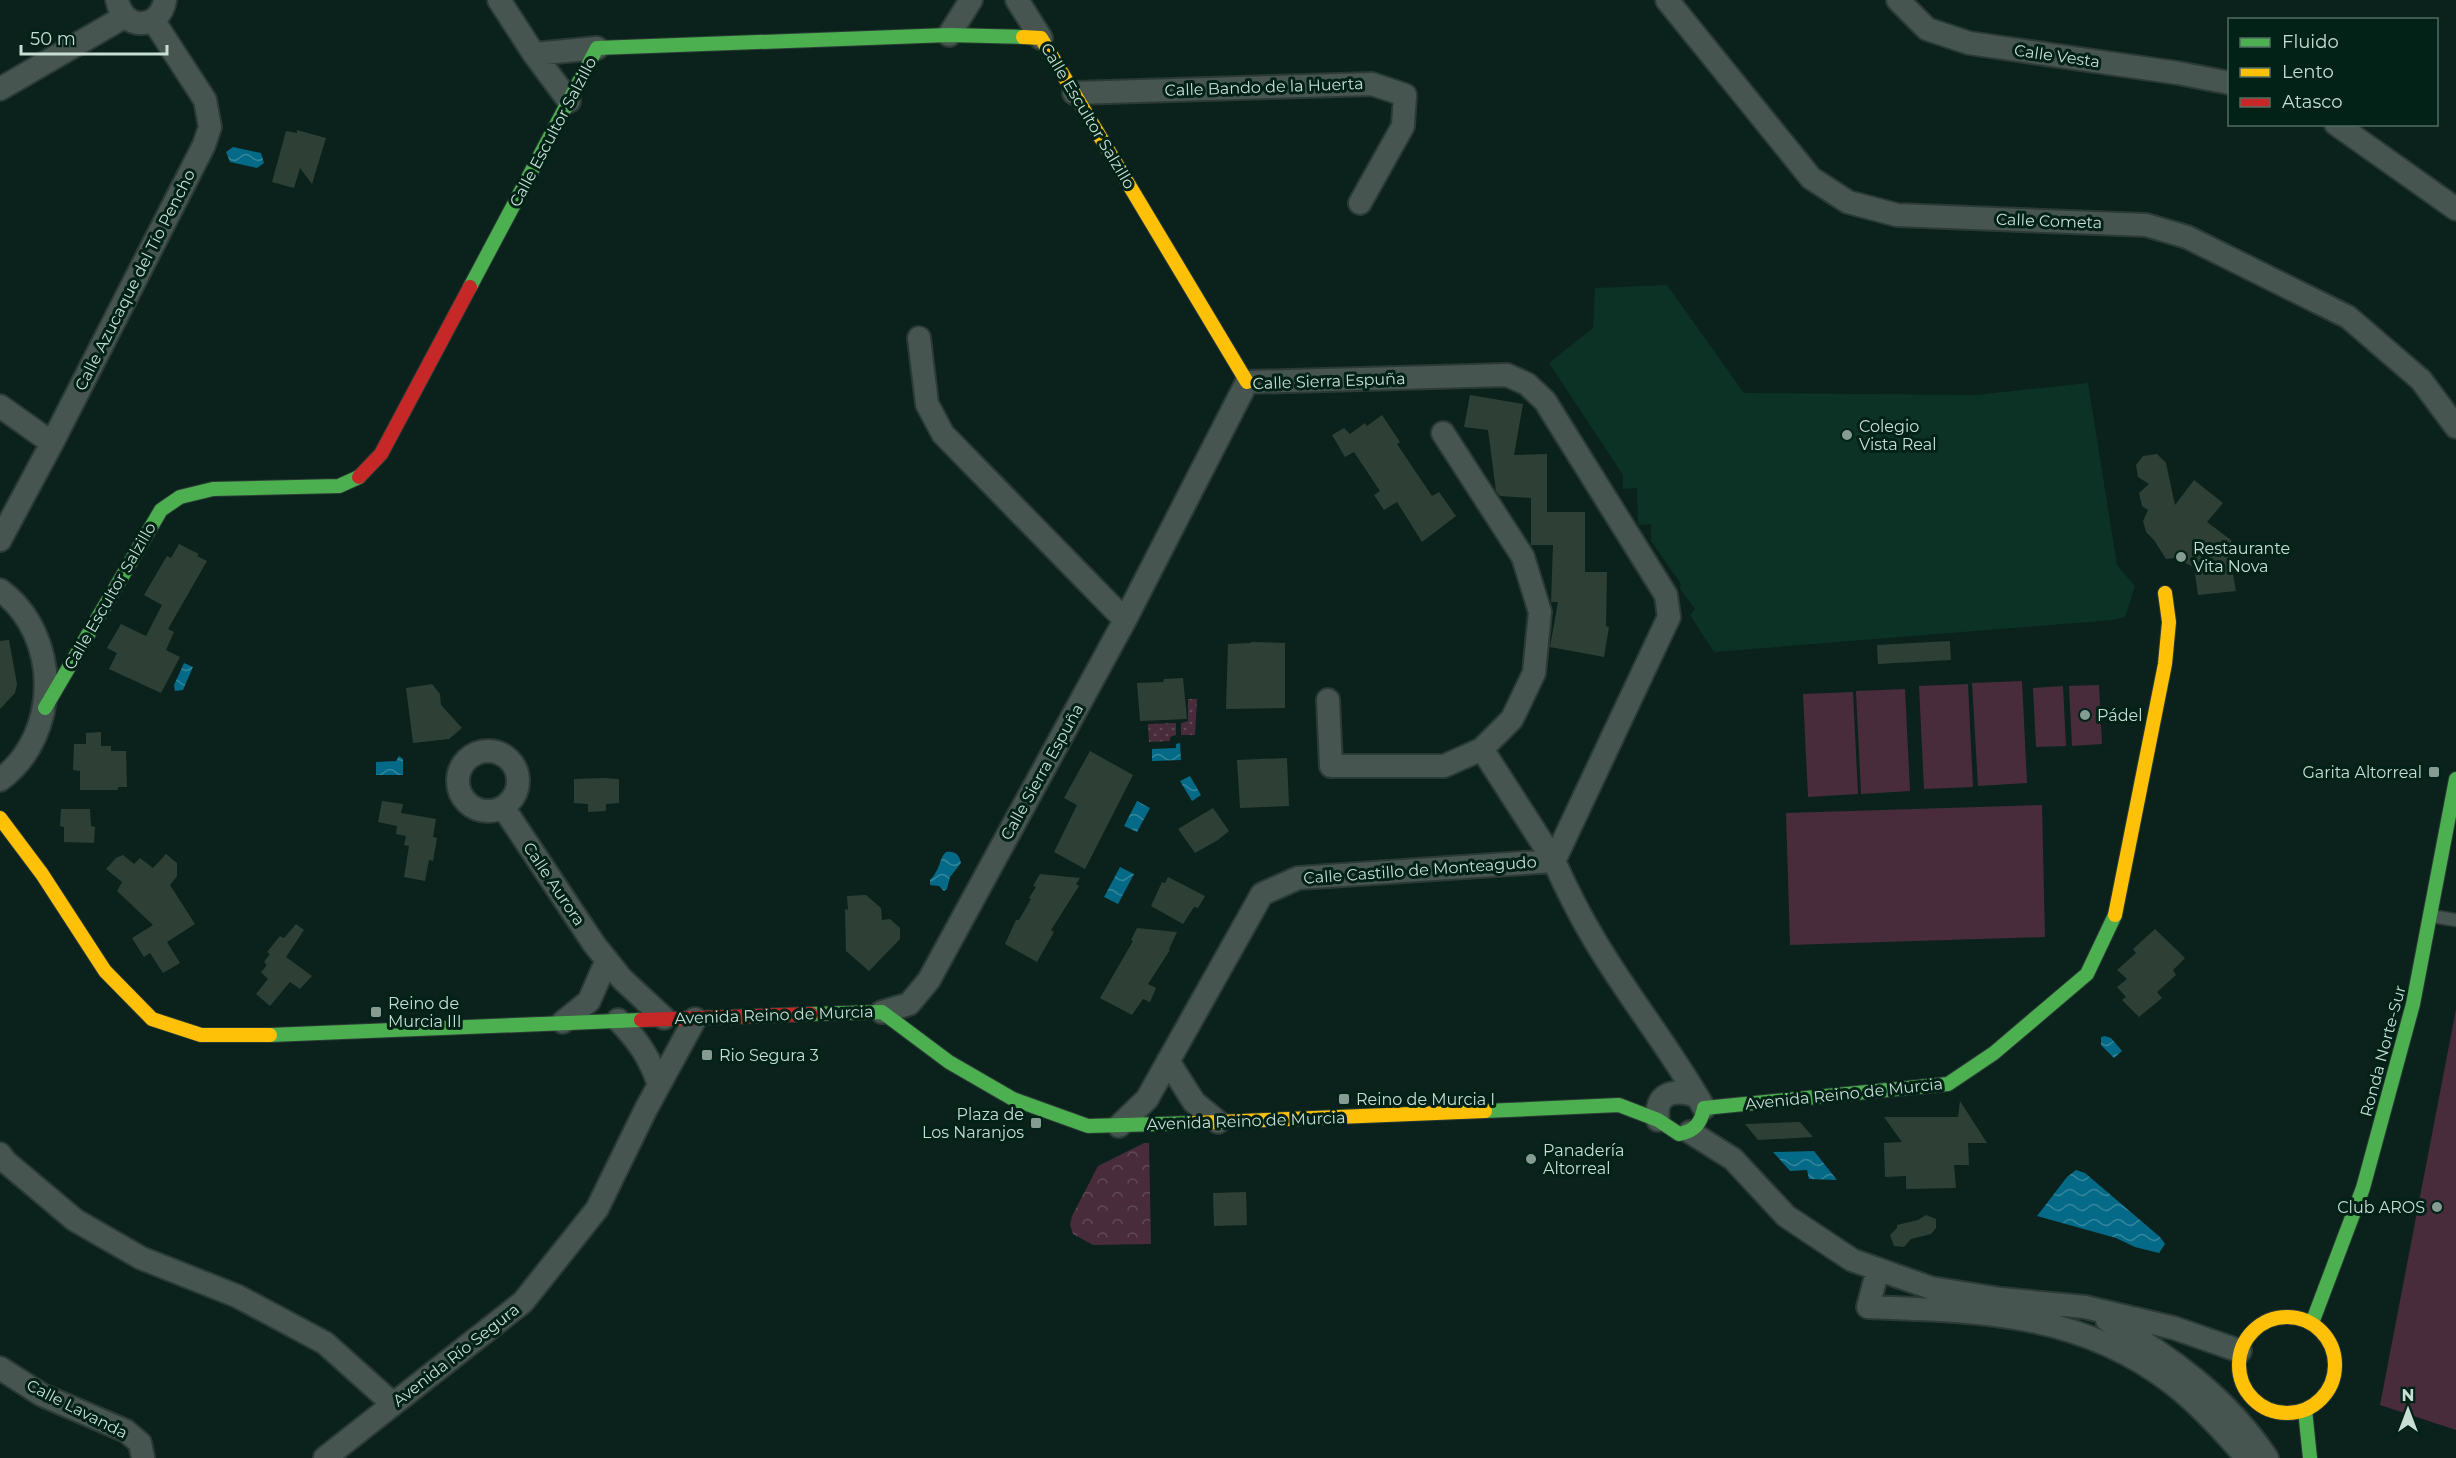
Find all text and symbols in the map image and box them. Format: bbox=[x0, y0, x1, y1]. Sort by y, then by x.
scale bar bbox=[21, 18, 166, 56]
legend bbox=[2228, 18, 2438, 126]
text: 50 m bbox=[30, 28, 76, 50]
text: Fluido bbox=[2282, 31, 2339, 53]
street label: Calle Escultor Salzillo bbox=[1037, 40, 1139, 192]
street label: Calle Vesta bbox=[2013, 41, 2101, 71]
street label: Calle Escultor Salzillo bbox=[505, 54, 601, 210]
text: Lento bbox=[2282, 61, 2334, 83]
street label: Calle Bando de la Huerta bbox=[1164, 74, 1364, 100]
text: Atasco bbox=[2282, 91, 2342, 113]
street label: Calle Azucaque del Tío Pencho bbox=[71, 166, 199, 394]
street label: Calle Cometa bbox=[1995, 210, 2103, 232]
street label: Calle Sierra Espuña bbox=[1252, 369, 1406, 393]
place label: Colegio Vista Real bbox=[1859, 417, 1937, 454]
marker: Colegio Vista Real bbox=[1840, 428, 1854, 442]
street label: Calle Escultor Salzillo bbox=[60, 519, 160, 673]
place label: Restaurante Vita Nova bbox=[2193, 539, 2290, 576]
marker: Restaurante Vita Nova bbox=[2174, 550, 2188, 564]
street label: Calle Sierra Espuña bbox=[997, 701, 1087, 843]
place label: Pádel bbox=[2097, 706, 2143, 725]
marker: Pádel bbox=[2078, 708, 2092, 722]
place label: Garita Altorreal bbox=[2302, 763, 2422, 782]
marker: Garita Altorreal bbox=[2427, 765, 2441, 779]
street label: Calle Aurora bbox=[519, 839, 589, 929]
street label: Calle Castillo de Monteagudo bbox=[1303, 852, 1537, 888]
street label: Ronda Norte-Sur bbox=[2356, 983, 2410, 1119]
place label: Reino de Murcia III bbox=[388, 994, 462, 1031]
street label: Avenida Reino de Murcia bbox=[674, 1002, 874, 1028]
marker: Reino de Murcia III bbox=[369, 1005, 383, 1019]
place label: Rio Segura 3 bbox=[719, 1046, 819, 1065]
marker: Rio Segura 3 bbox=[700, 1048, 714, 1062]
street label: Avenida Reino de Murcia bbox=[1744, 1074, 1944, 1114]
place label: Reino de Murcia I bbox=[1356, 1090, 1495, 1109]
marker: Reino de Murcia I bbox=[1337, 1092, 1351, 1106]
place label: Plaza de Los Naranjos bbox=[922, 1105, 1024, 1142]
street label: Avenida Reino de Murcia bbox=[1146, 1108, 1346, 1134]
marker: Plaza de Los Naranjos bbox=[1029, 1116, 1043, 1130]
place label: Panadería Altorreal bbox=[1543, 1141, 1625, 1178]
marker: Panadería Altorreal bbox=[1524, 1152, 1538, 1166]
place label: Club AROS bbox=[2337, 1198, 2425, 1217]
marker: Club AROS bbox=[2430, 1200, 2444, 1214]
street label: Avenida Río Segura bbox=[389, 1300, 523, 1410]
street label: Calle Lavanda bbox=[23, 1375, 131, 1443]
north arrow bbox=[2378, 1380, 2438, 1440]
text: N bbox=[2402, 1386, 2414, 1405]

